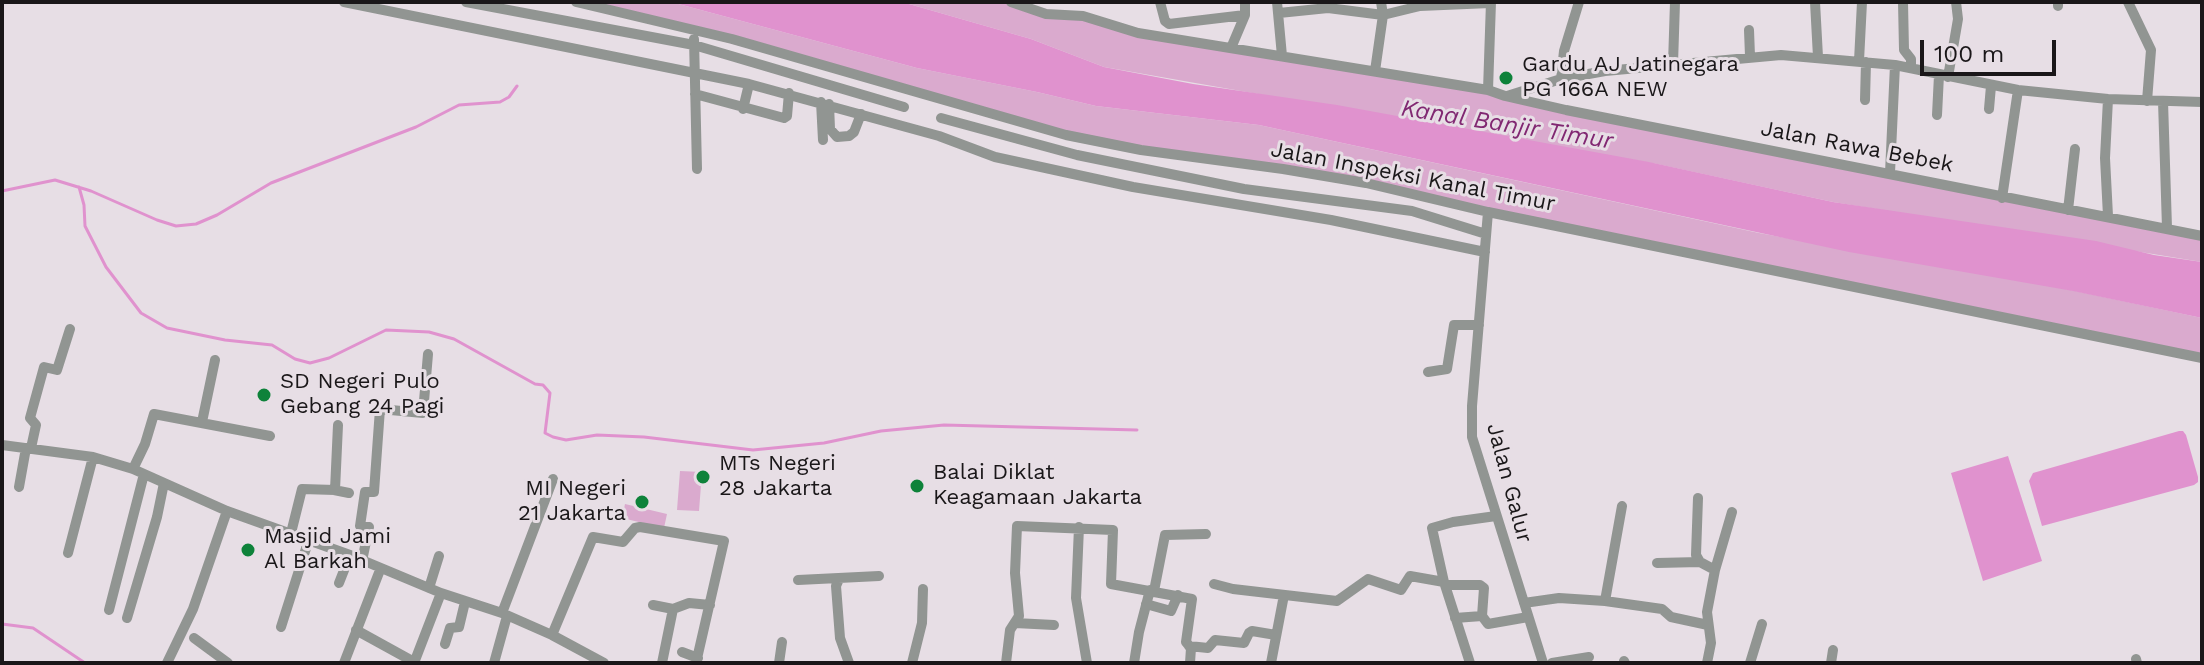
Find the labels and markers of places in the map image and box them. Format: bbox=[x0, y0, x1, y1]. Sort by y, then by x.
place label: Gardu AJ Jatinegara PG 166A NEW bbox=[1522, 52, 1739, 104]
marker: Gardu AJ Jatinegara PG 166A NEW bbox=[1497, 69, 1515, 87]
place label: SD Negeri Pulo Gebang 24 Pagi bbox=[280, 369, 444, 420]
marker: SD Negeri Pulo Gebang 24 Pagi bbox=[255, 386, 273, 404]
place label: MTs Negeri 28 Jakarta bbox=[719, 451, 836, 502]
place label: Balai Diklat Keagamaan Jakarta bbox=[933, 460, 1142, 512]
marker: MTs Negeri 28 Jakarta bbox=[694, 468, 712, 486]
place label: MI Negeri 21 Jakarta bbox=[518, 476, 626, 528]
marker: Balai Diklat Keagamaan Jakarta bbox=[908, 477, 926, 495]
marker: MI Negeri 21 Jakarta bbox=[633, 493, 651, 511]
place label: Masjid Jami Al Barkah bbox=[264, 524, 391, 576]
marker: Masjid Jami Al Barkah bbox=[239, 541, 257, 559]

